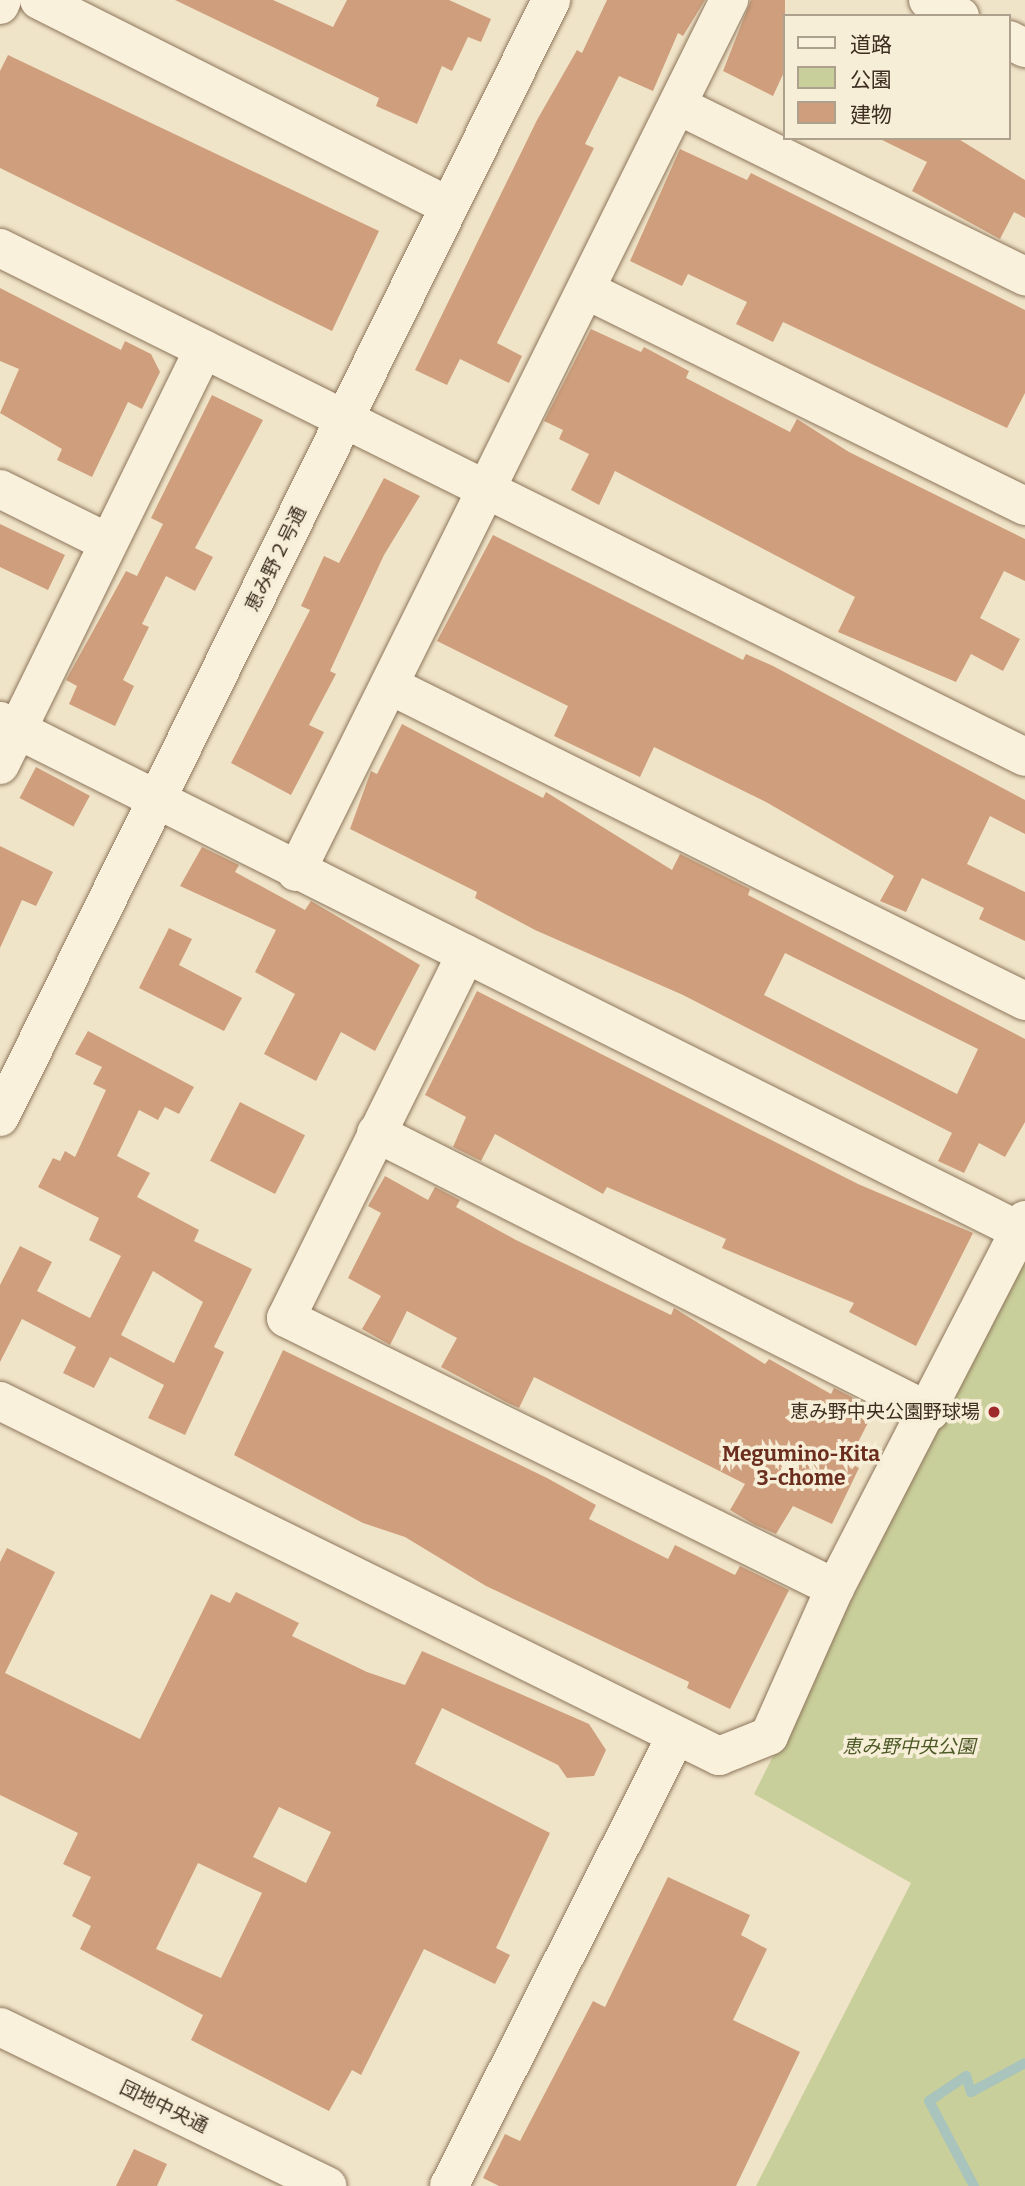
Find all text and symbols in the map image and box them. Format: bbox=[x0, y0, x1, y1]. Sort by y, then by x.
legend bbox=[783, 14, 1011, 140]
text: 道路 bbox=[850, 32, 892, 58]
text: 公園 bbox=[850, 67, 892, 93]
text: 建物 bbox=[850, 102, 892, 128]
street label: 恵み野２号通 bbox=[241, 503, 311, 615]
place label: 恵み野中央公園野球場 bbox=[790, 1401, 980, 1423]
marker: 恵み野中央公園野球場 bbox=[986, 1404, 1002, 1420]
district label: Megumino-Kita 3-chome bbox=[722, 1441, 880, 1491]
park label: 恵み野中央公園 bbox=[843, 1736, 975, 1758]
street label: 団地中央通 bbox=[116, 2076, 212, 2138]

